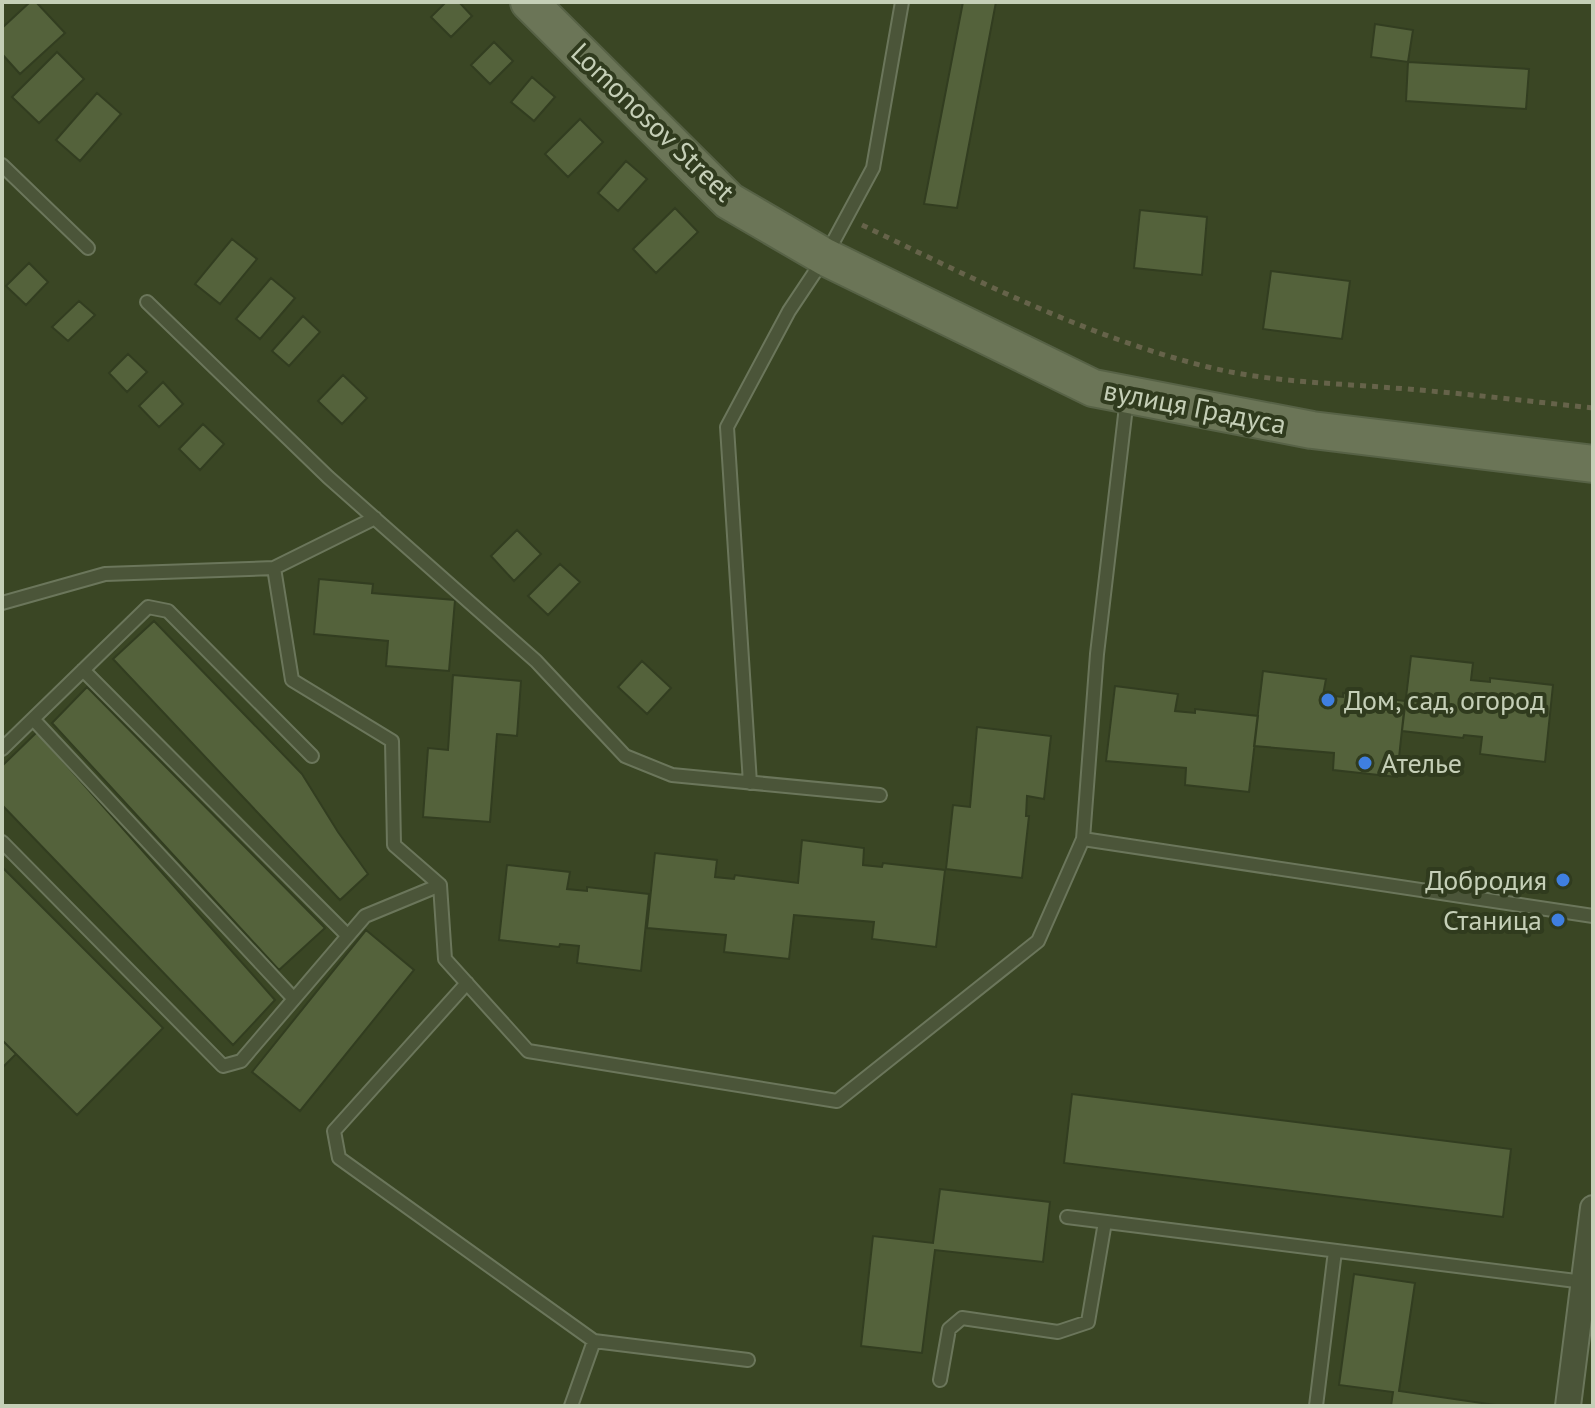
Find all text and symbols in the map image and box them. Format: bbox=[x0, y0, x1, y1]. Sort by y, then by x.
street label: Lomonosov Street bbox=[564, 34, 743, 210]
street label: вулиця Градуса bbox=[1101, 371, 1289, 442]
place label: Дом, сад, огород bbox=[1344, 681, 1545, 718]
marker: Дом, сад, огород bbox=[1319, 691, 1337, 709]
place label: Ателье bbox=[1381, 744, 1462, 781]
marker: Ателье bbox=[1356, 754, 1374, 772]
place label: Добродия bbox=[1425, 861, 1547, 898]
marker: Добродия bbox=[1554, 871, 1572, 889]
place label: Станица bbox=[1443, 901, 1542, 938]
marker: Станица bbox=[1549, 911, 1567, 929]

